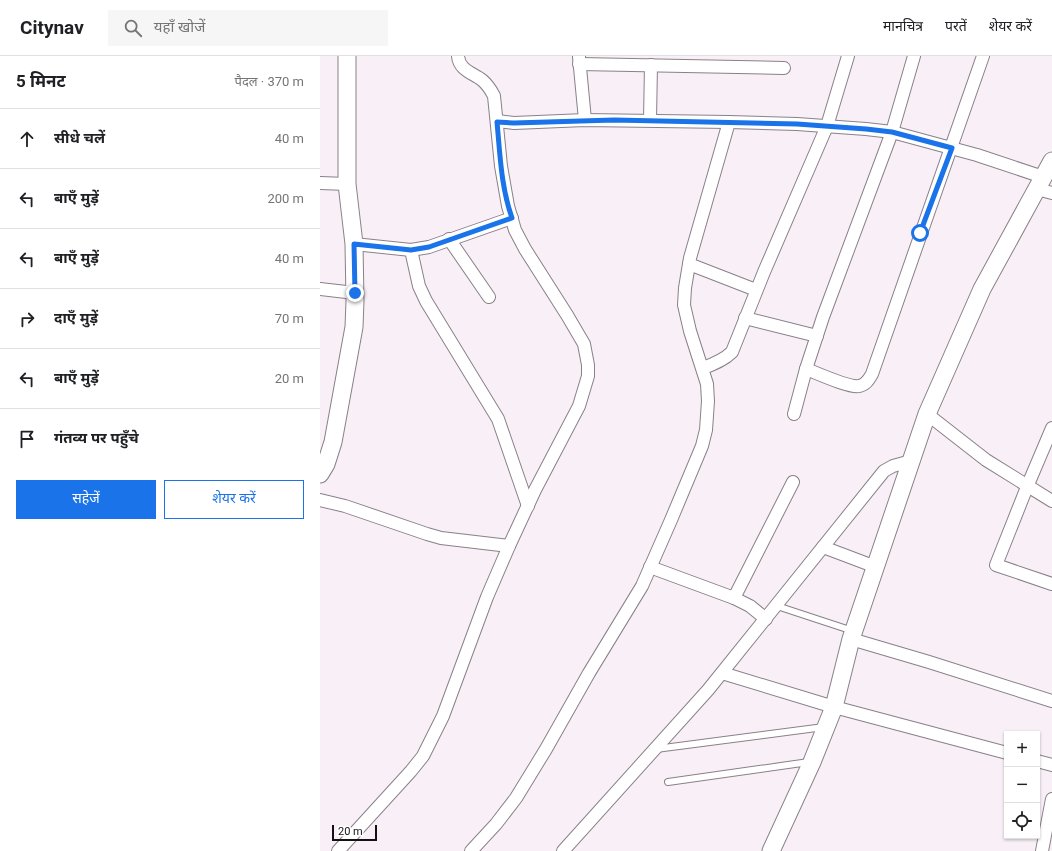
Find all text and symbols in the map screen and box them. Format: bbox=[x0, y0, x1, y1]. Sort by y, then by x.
search box bbox=[108, 10, 388, 46]
text: Citynav bbox=[20, 16, 84, 39]
icon: search bbox=[122, 17, 144, 39]
text: यहाँ खोजें bbox=[154, 18, 205, 36]
text: मानचित्र bbox=[883, 18, 923, 34]
text: परतें bbox=[945, 18, 967, 34]
text: शेयर करें bbox=[989, 18, 1032, 34]
text: 5 मिनट bbox=[16, 71, 66, 91]
text: पैदल · 370 m bbox=[235, 74, 304, 89]
icon: ahead bbox=[16, 128, 38, 150]
text: सीधे चलें bbox=[54, 129, 105, 147]
text: 40 m bbox=[275, 131, 304, 146]
icon: left bbox=[16, 188, 38, 210]
text: बाएँ मुड़ें bbox=[54, 189, 99, 207]
text: 200 m bbox=[267, 191, 304, 206]
route start bbox=[911, 224, 929, 242]
icon: left bbox=[16, 248, 38, 270]
text: बाएँ मुड़ें bbox=[54, 249, 99, 267]
text: 40 m bbox=[275, 251, 304, 266]
route end bbox=[346, 284, 364, 302]
icon: right bbox=[16, 308, 38, 330]
text: दाएँ मुड़ें bbox=[54, 309, 98, 327]
text: 70 m bbox=[275, 311, 304, 326]
icon: left bbox=[16, 368, 38, 390]
text: बाएँ मुड़ें bbox=[54, 369, 99, 387]
text: 20 m bbox=[275, 371, 304, 386]
icon: arrive bbox=[16, 428, 38, 450]
text: गंतव्य पर पहुँचे bbox=[54, 429, 139, 447]
button: सहेजें bbox=[16, 480, 156, 519]
button: शेयर करें bbox=[164, 480, 304, 519]
map controls bbox=[1004, 731, 1040, 839]
button: + bbox=[1004, 731, 1040, 767]
button: − bbox=[1004, 767, 1040, 803]
button: locate bbox=[1004, 803, 1040, 839]
scale bar bbox=[332, 823, 377, 842]
text: 20 m bbox=[338, 825, 363, 838]

